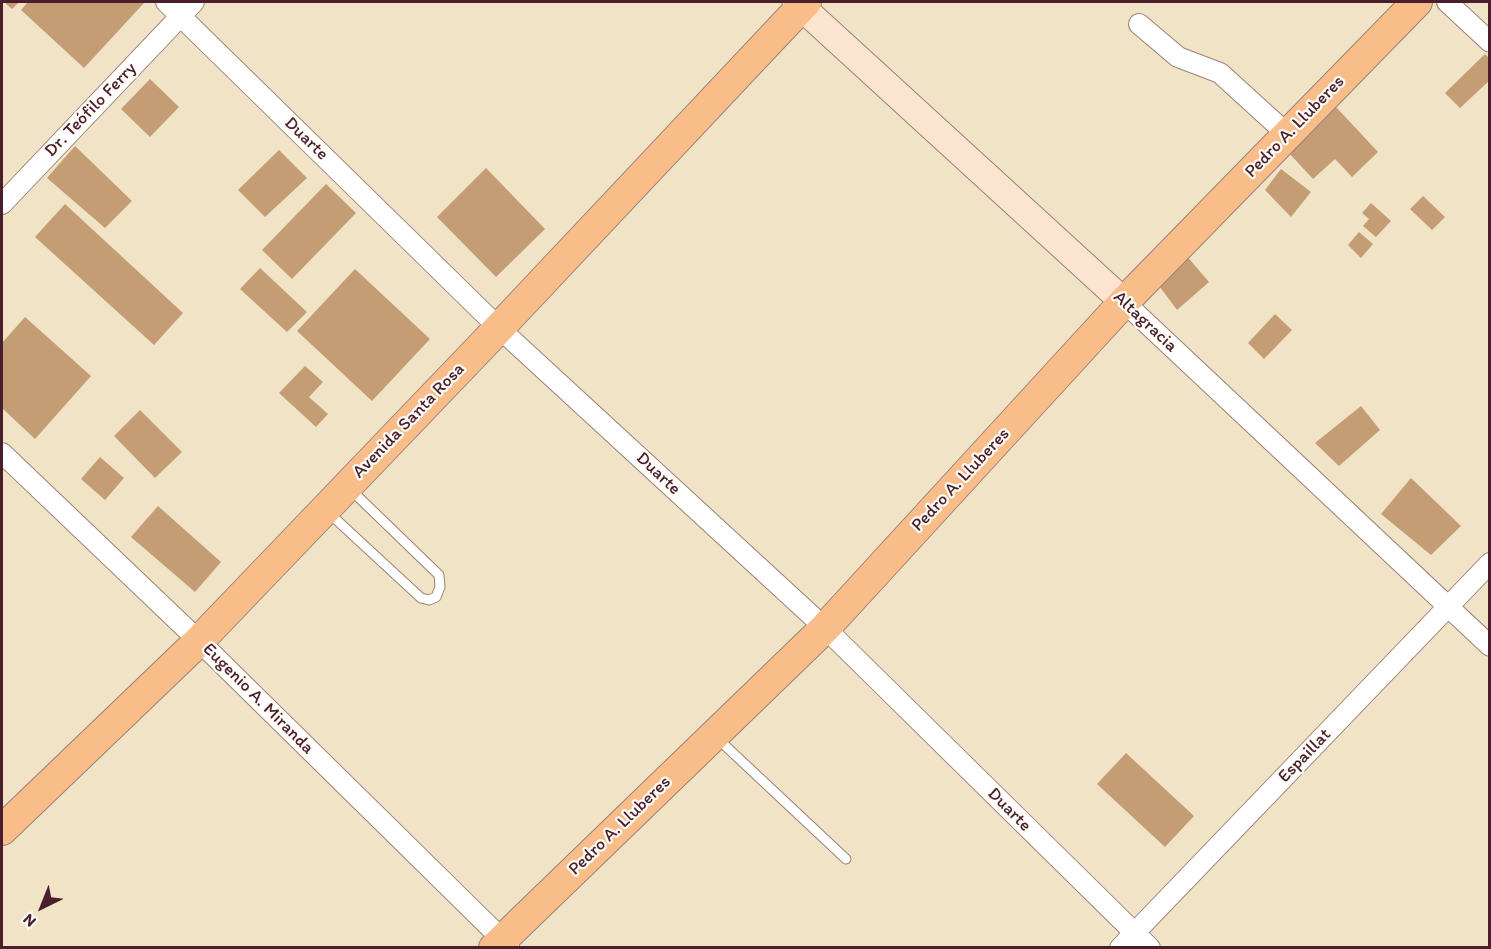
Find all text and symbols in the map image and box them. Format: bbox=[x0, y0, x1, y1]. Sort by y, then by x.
street label: Dr. Teófilo Ferry bbox=[40, 58, 142, 162]
street label: Pedro A. Lluberes bbox=[1241, 71, 1349, 183]
street label: Duarte bbox=[279, 113, 333, 165]
street label: Altagracia bbox=[1108, 287, 1182, 357]
street label: Avenida Santa Rosa bbox=[349, 359, 469, 483]
street label: Pedro A. Lluberes bbox=[907, 424, 1015, 536]
street label: Duarte bbox=[631, 448, 685, 500]
street label: Eugenio A. Miranda bbox=[198, 639, 318, 759]
street label: Espaillat bbox=[1274, 724, 1336, 788]
street label: Pedro A. Lluberes bbox=[564, 772, 676, 880]
street label: Duarte bbox=[983, 784, 1035, 836]
north arrow bbox=[12, 877, 72, 937]
text: N bbox=[19, 910, 40, 931]

